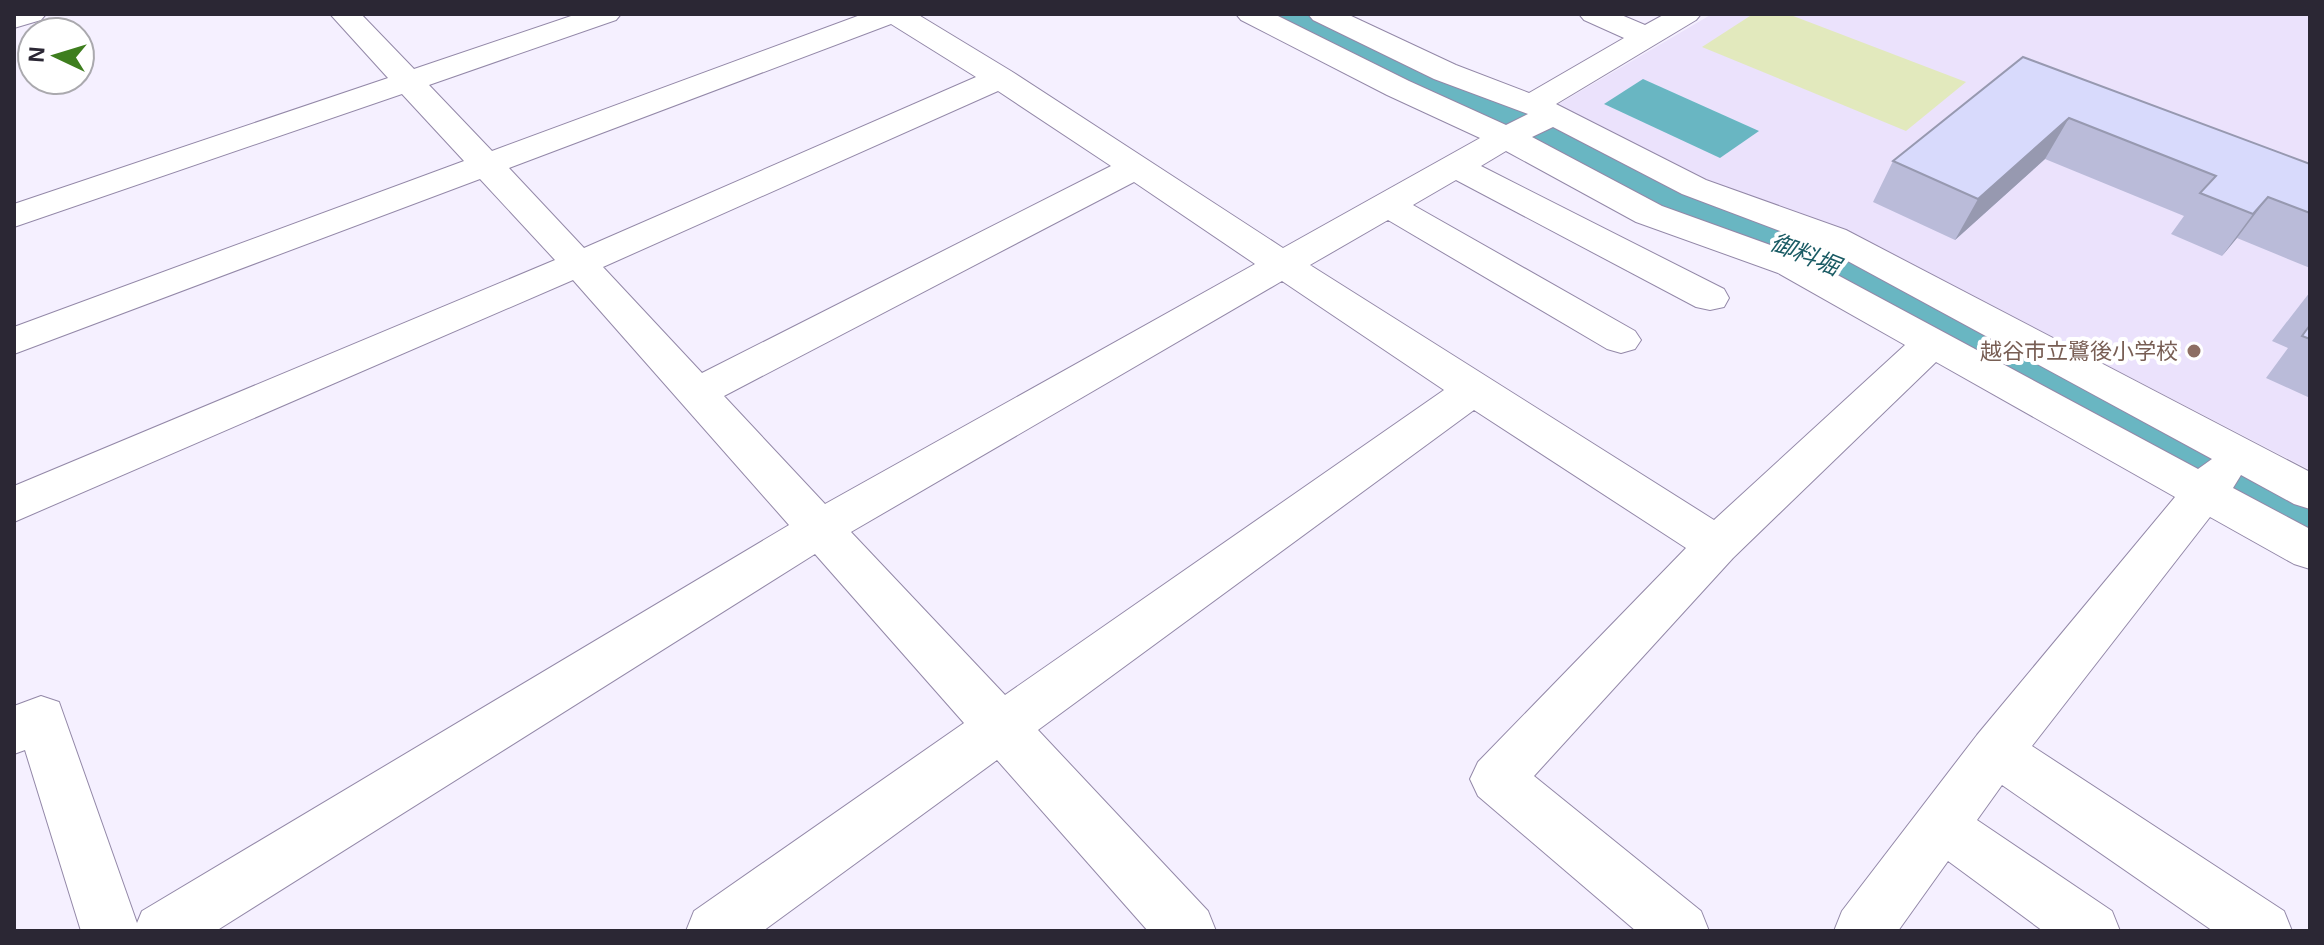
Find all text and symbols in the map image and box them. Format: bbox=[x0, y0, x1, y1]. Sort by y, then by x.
north arrow bbox=[16, 16, 96, 96]
text: N bbox=[24, 46, 50, 63]
water label: 御料堀 bbox=[1767, 228, 1847, 282]
place label: 越谷市立鷺後小学校 bbox=[1980, 339, 2178, 364]
marker: 越谷市立鷺後小学校 bbox=[2185, 342, 2203, 360]

